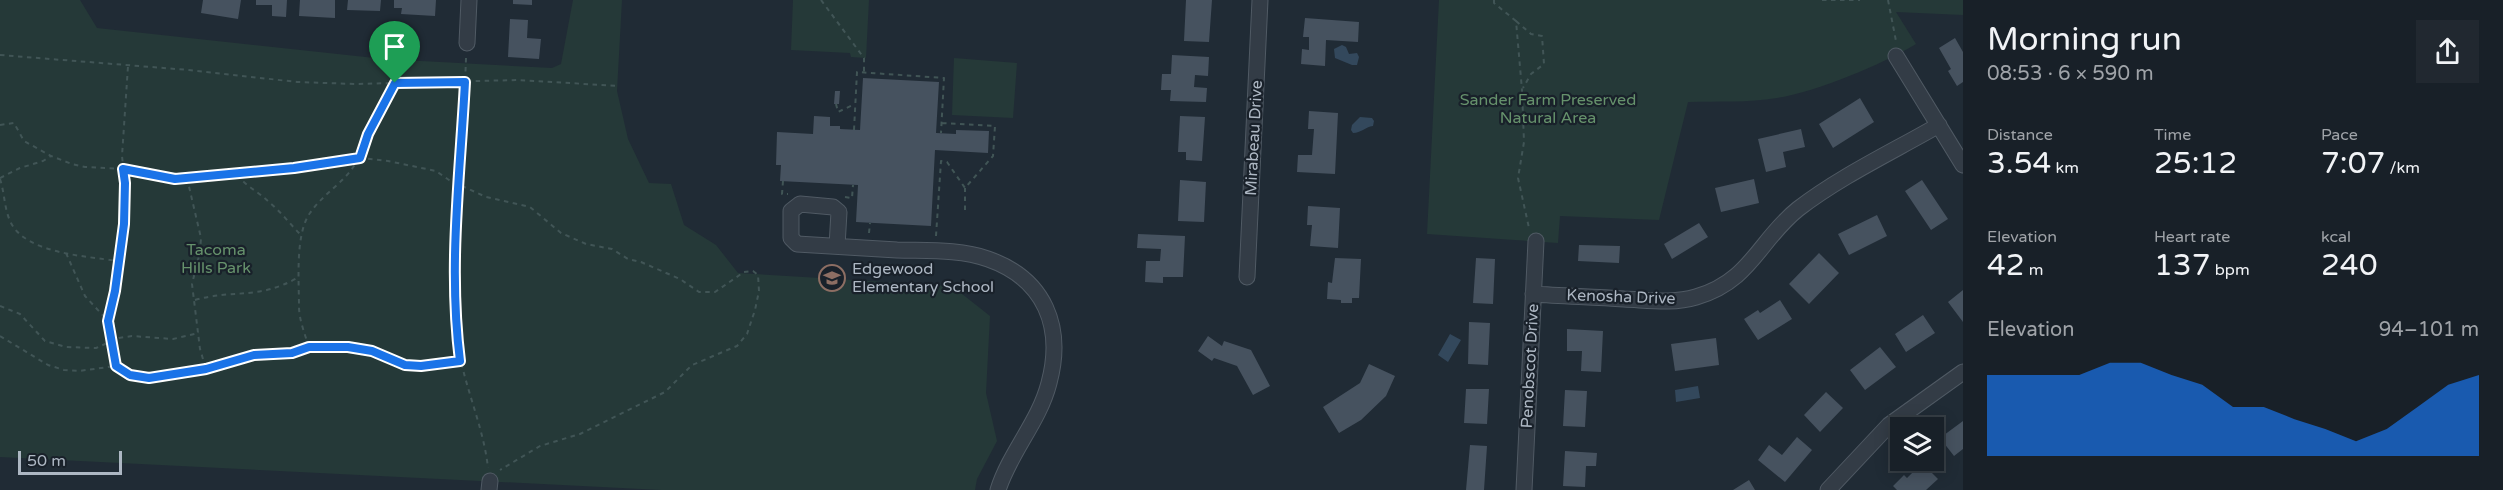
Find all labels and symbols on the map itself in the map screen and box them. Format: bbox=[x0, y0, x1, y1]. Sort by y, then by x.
pin bbox=[369, 21, 420, 83]
street label: Mirabeau Drive bbox=[1241, 80, 1267, 196]
park label: Sander Farm Preserved Natural Area bbox=[1460, 90, 1636, 128]
park label: Tacoma Hills Park bbox=[181, 240, 251, 278]
place label: Edgewood Elementary School bbox=[852, 259, 994, 297]
school or university icon: Edgewood Elementary School bbox=[817, 263, 847, 293]
street label: Kenosha Drive bbox=[1566, 285, 1676, 309]
street label: Penobscot Drive bbox=[1517, 303, 1543, 429]
scale bar bbox=[18, 448, 122, 476]

